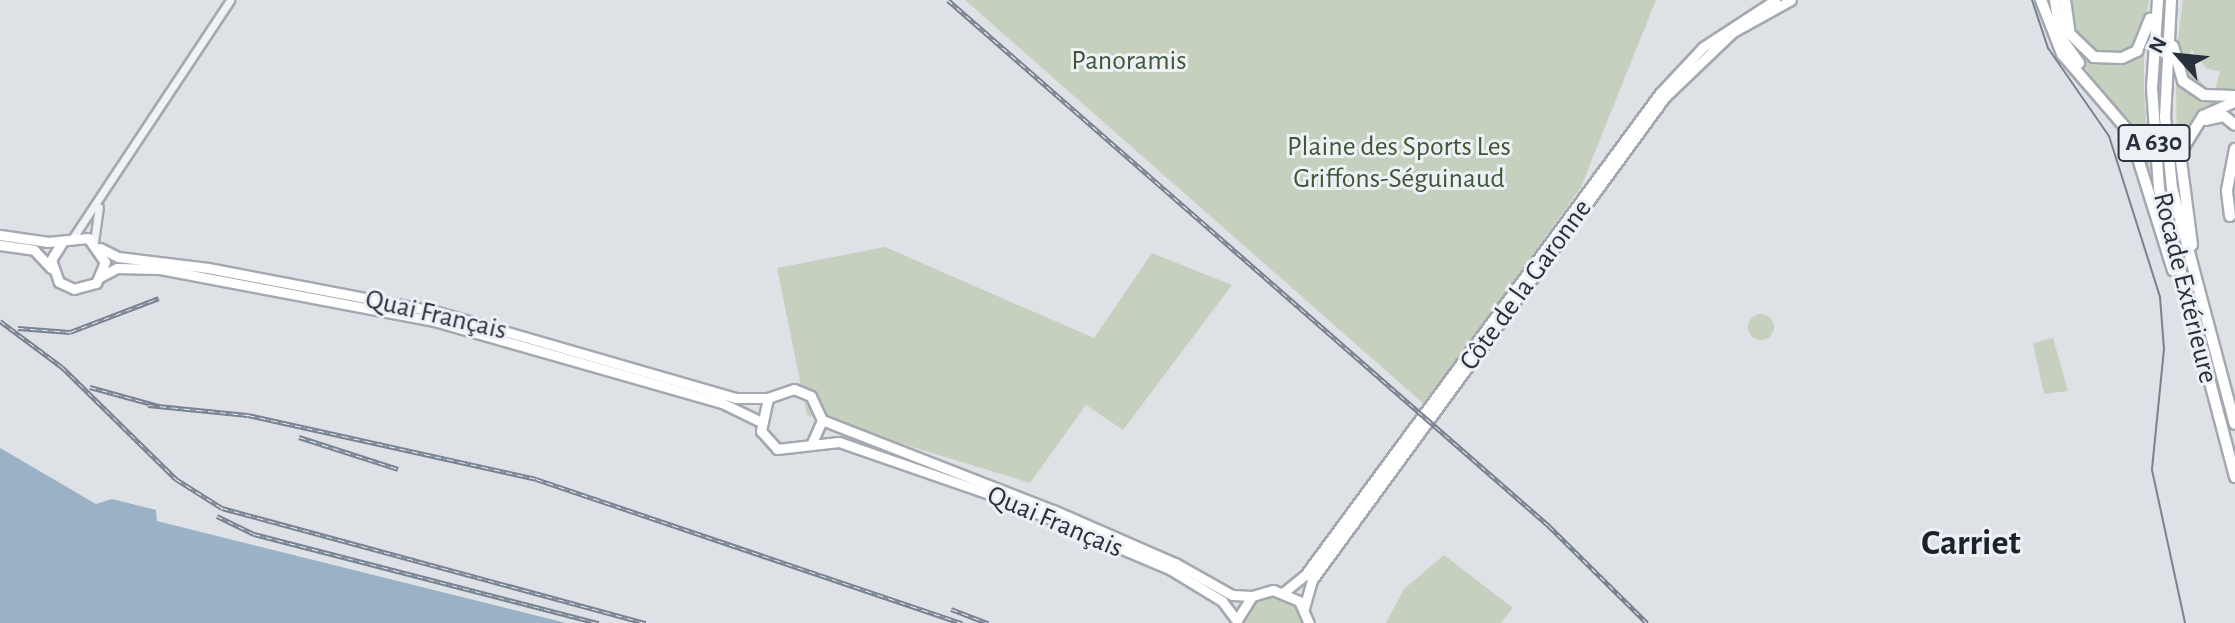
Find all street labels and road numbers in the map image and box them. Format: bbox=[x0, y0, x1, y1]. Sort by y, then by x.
road number: A 630 bbox=[2116, 121, 2192, 165]
street label: Rocade Extérieure bbox=[2145, 189, 2225, 387]
street label: Côte de la Garonne bbox=[1453, 193, 1599, 377]
street label: Quai Français bbox=[362, 282, 510, 348]
street label: Quai Français bbox=[982, 478, 1128, 566]

